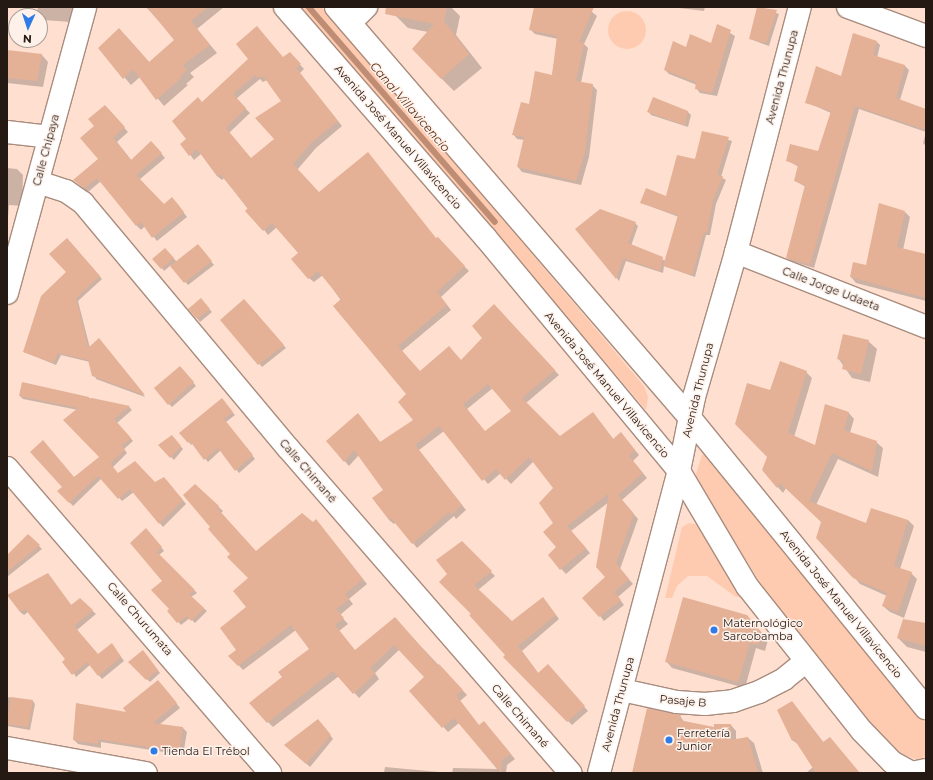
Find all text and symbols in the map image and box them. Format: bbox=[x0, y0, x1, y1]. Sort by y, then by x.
north arrow bbox=[8, 8, 48, 48]
street label: Avenida Thunupa bbox=[763, 28, 801, 126]
text: N bbox=[23, 32, 32, 46]
water label: Canal Villavicencio bbox=[367, 59, 453, 155]
street label: Avenida José Manuel Villavicencio bbox=[332, 62, 464, 212]
street label: Calle Chipaya bbox=[30, 113, 62, 187]
street label: Calle Jorge Udaeta bbox=[780, 264, 882, 314]
street label: Avenida José Manuel Villavicencio bbox=[542, 309, 672, 461]
street label: Avenida Thunupa bbox=[680, 341, 716, 439]
street label: Calle Chimané bbox=[277, 436, 339, 506]
street label: Avenida José Manuel Villavicencio bbox=[777, 527, 905, 681]
street label: Calle Churumata bbox=[105, 580, 175, 658]
place label: Maternológico Sarcobamba bbox=[723, 617, 803, 643]
marker: Maternológico Sarcobamba bbox=[708, 624, 720, 636]
street label: Avenida Thunupa bbox=[599, 655, 637, 753]
street label: Calle Chimané bbox=[489, 681, 551, 751]
street label: Pasaje B bbox=[659, 692, 707, 710]
place label: Ferretería Junior bbox=[677, 727, 730, 753]
marker: Ferretería Junior bbox=[664, 735, 674, 745]
place label: Tienda El Trébol bbox=[162, 744, 250, 758]
marker: Tienda El Trébol bbox=[149, 746, 159, 756]

